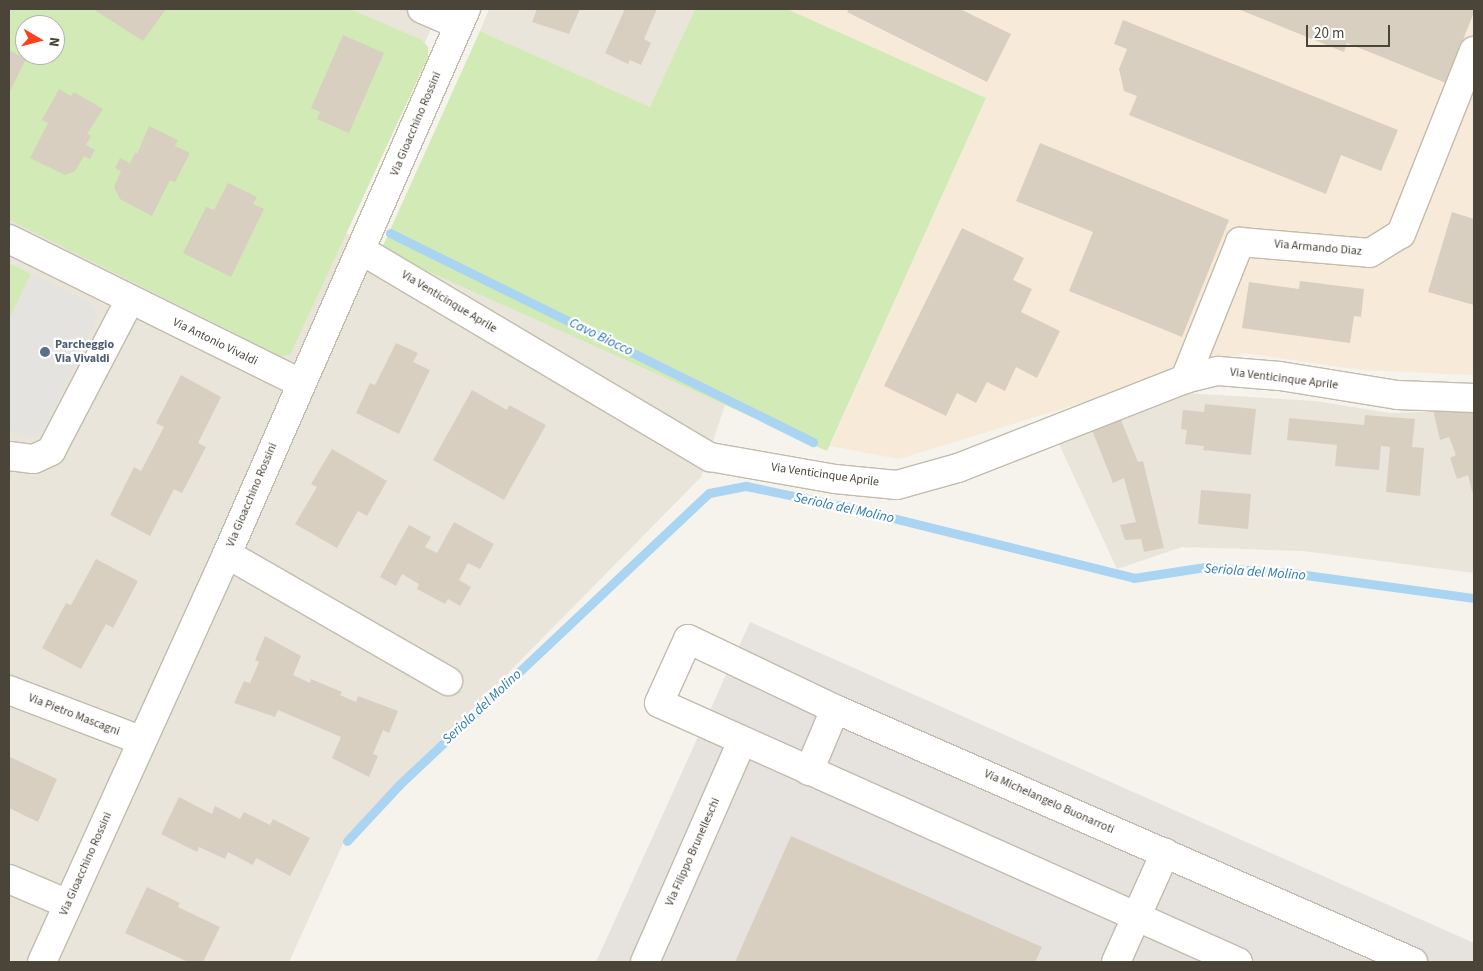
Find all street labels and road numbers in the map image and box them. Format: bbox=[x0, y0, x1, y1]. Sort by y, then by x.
street label: Via Gioacchino Rossini bbox=[388, 70, 444, 178]
street label: Via Armando Diaz bbox=[1274, 237, 1362, 259]
street label: Via Venticinque Aprile bbox=[399, 268, 499, 336]
street label: Via Antonio Vivaldi bbox=[170, 315, 260, 369]
street label: Via Venticinque Aprile bbox=[1229, 365, 1339, 393]
street label: Via Gioacchino Rossini bbox=[224, 441, 280, 549]
street label: Via Venticinque Aprile bbox=[770, 460, 880, 490]
street label: Via Pietro Mascagni bbox=[26, 691, 122, 739]
street label: Via Michelangelo Buonarroti bbox=[982, 767, 1116, 837]
street label: Via Filippo Brunelleschi bbox=[663, 796, 723, 908]
street label: Via Gioacchino Rossini bbox=[57, 810, 115, 918]

